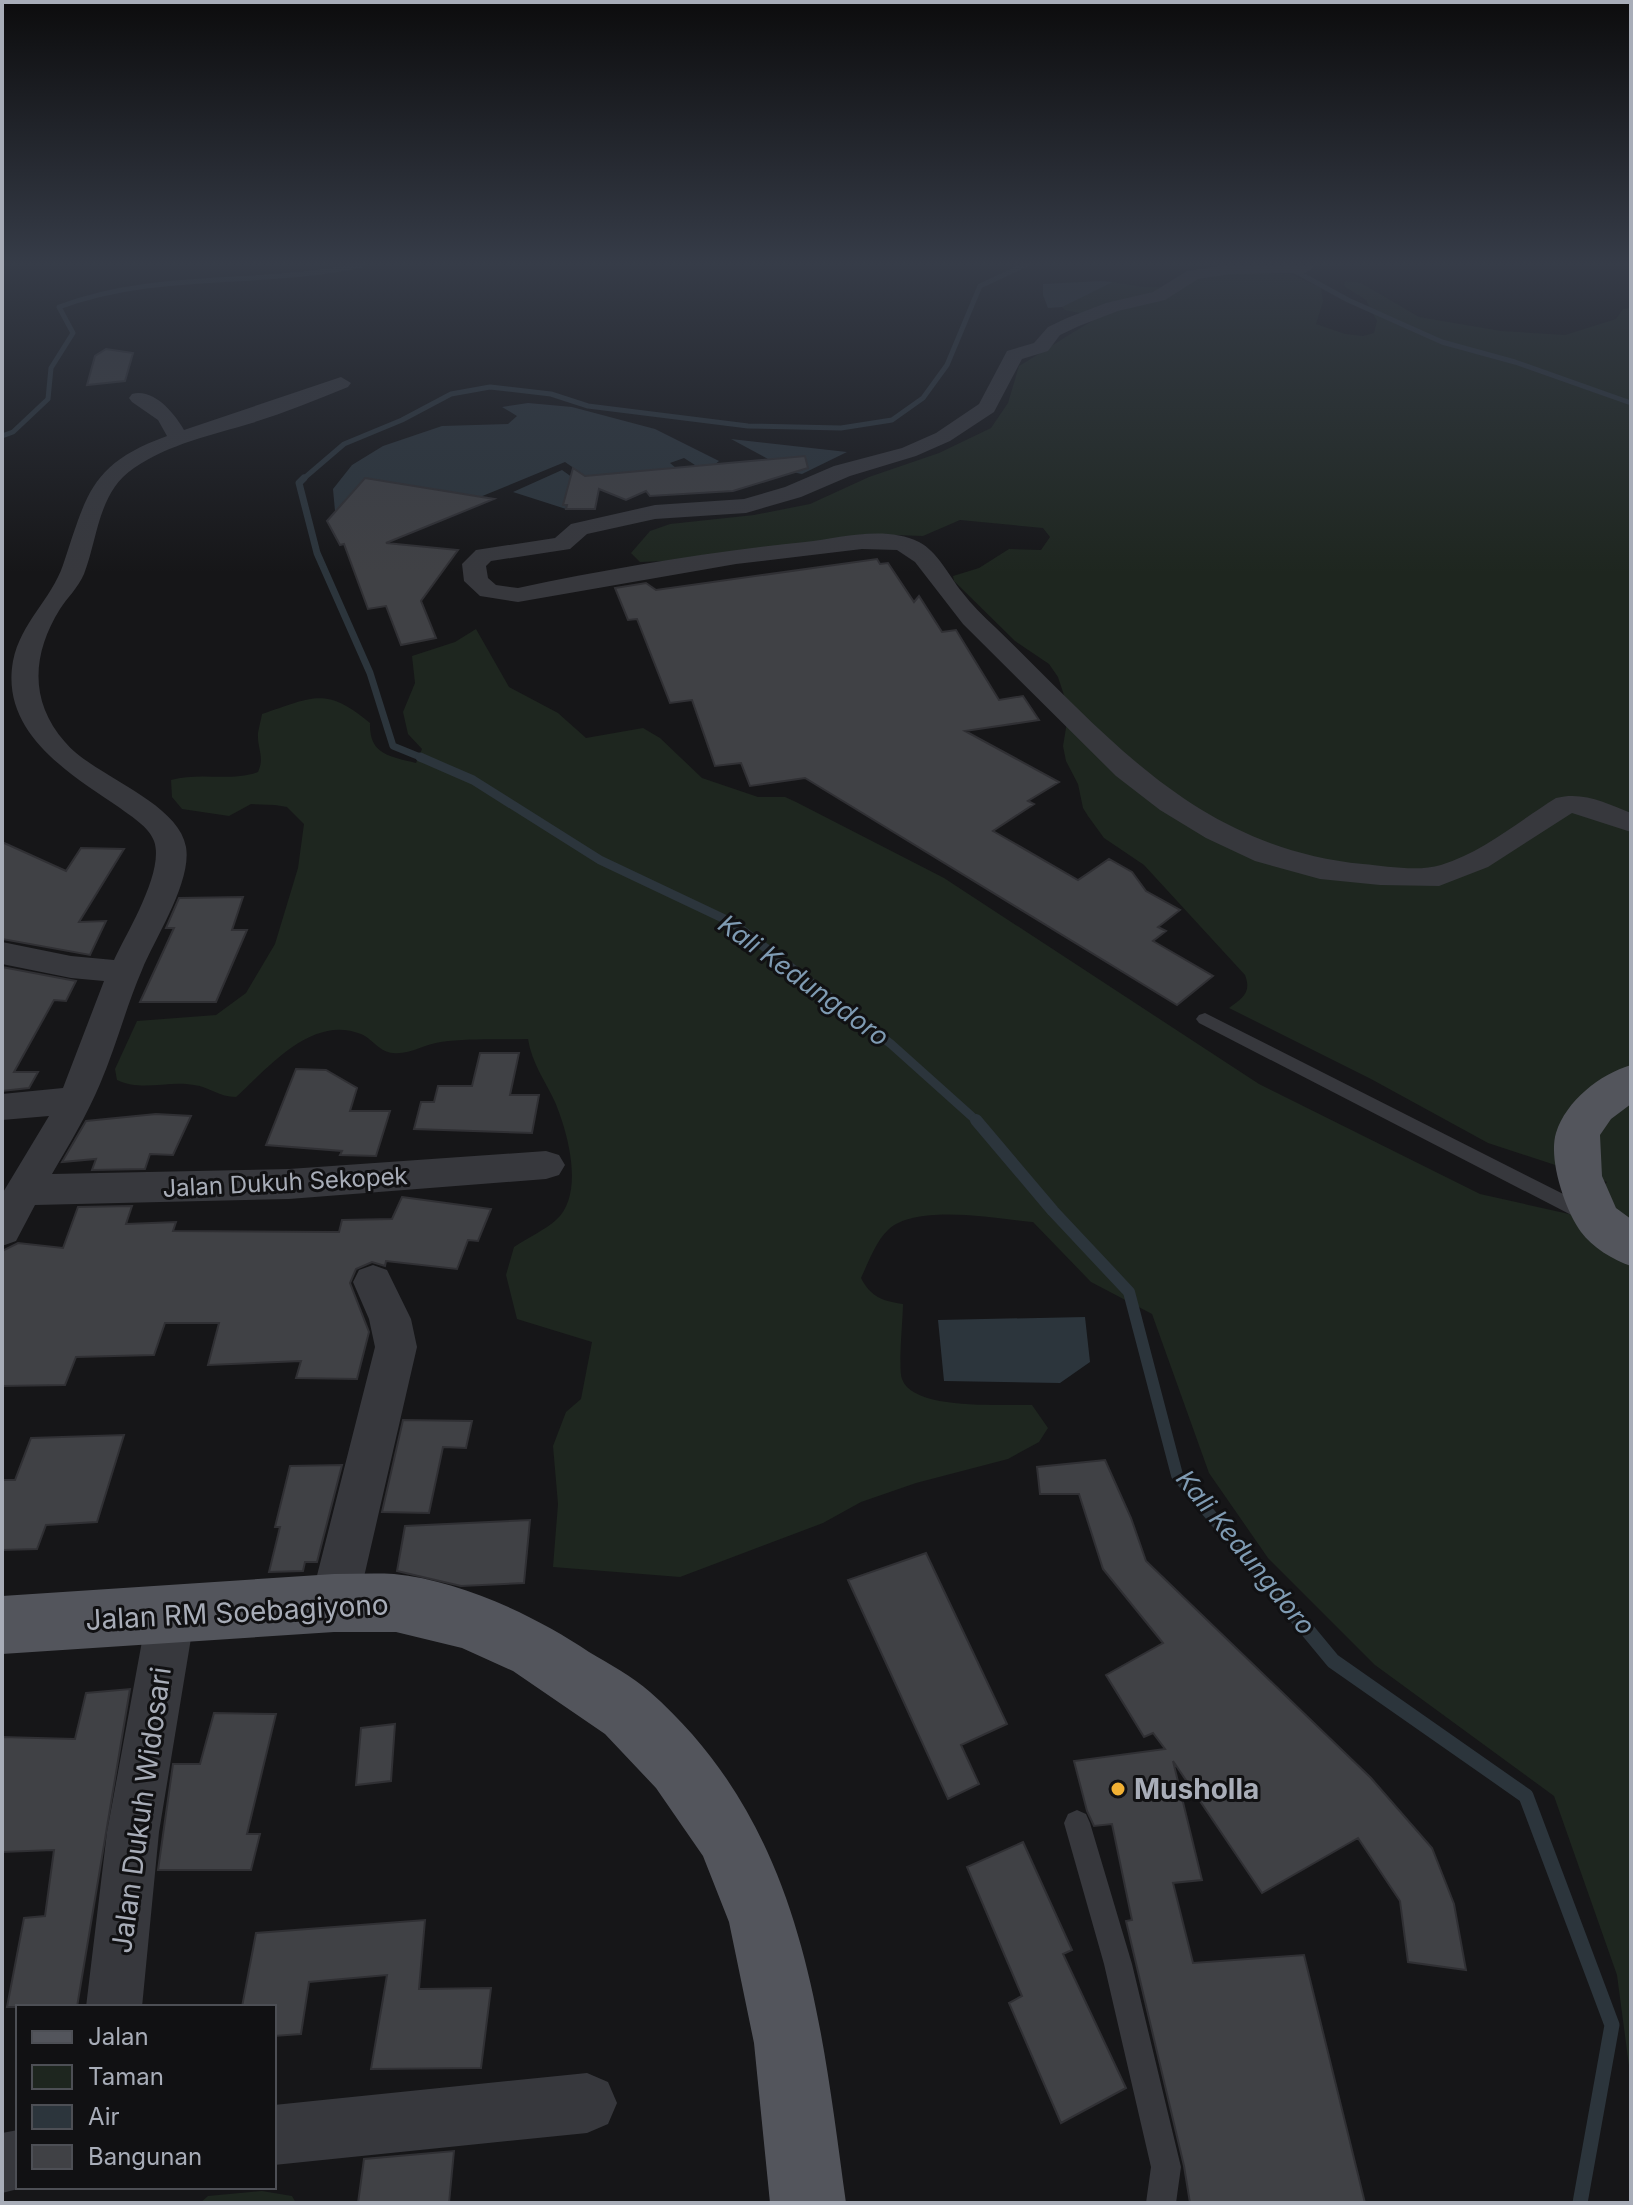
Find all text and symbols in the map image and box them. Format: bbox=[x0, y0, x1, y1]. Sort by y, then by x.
water label: Kali Kedungdoro bbox=[713, 908, 895, 1052]
street label: Jalan Dukuh Sekopek bbox=[162, 1161, 408, 1203]
water label: Kali Kedungdoro bbox=[1170, 1463, 1322, 1641]
street label: Jalan RM Soebagiyono bbox=[85, 1587, 389, 1637]
street label: Jalan Dukuh Widosari bbox=[104, 1665, 178, 1955]
place label: Musholla bbox=[1134, 1772, 1259, 1806]
marker: Musholla bbox=[1109, 1780, 1127, 1798]
legend bbox=[16, 2005, 276, 2189]
text: Jalan bbox=[88, 2022, 149, 2051]
text: Taman bbox=[88, 2062, 164, 2091]
text: Air bbox=[88, 2102, 120, 2131]
text: Bangunan bbox=[88, 2142, 202, 2171]

